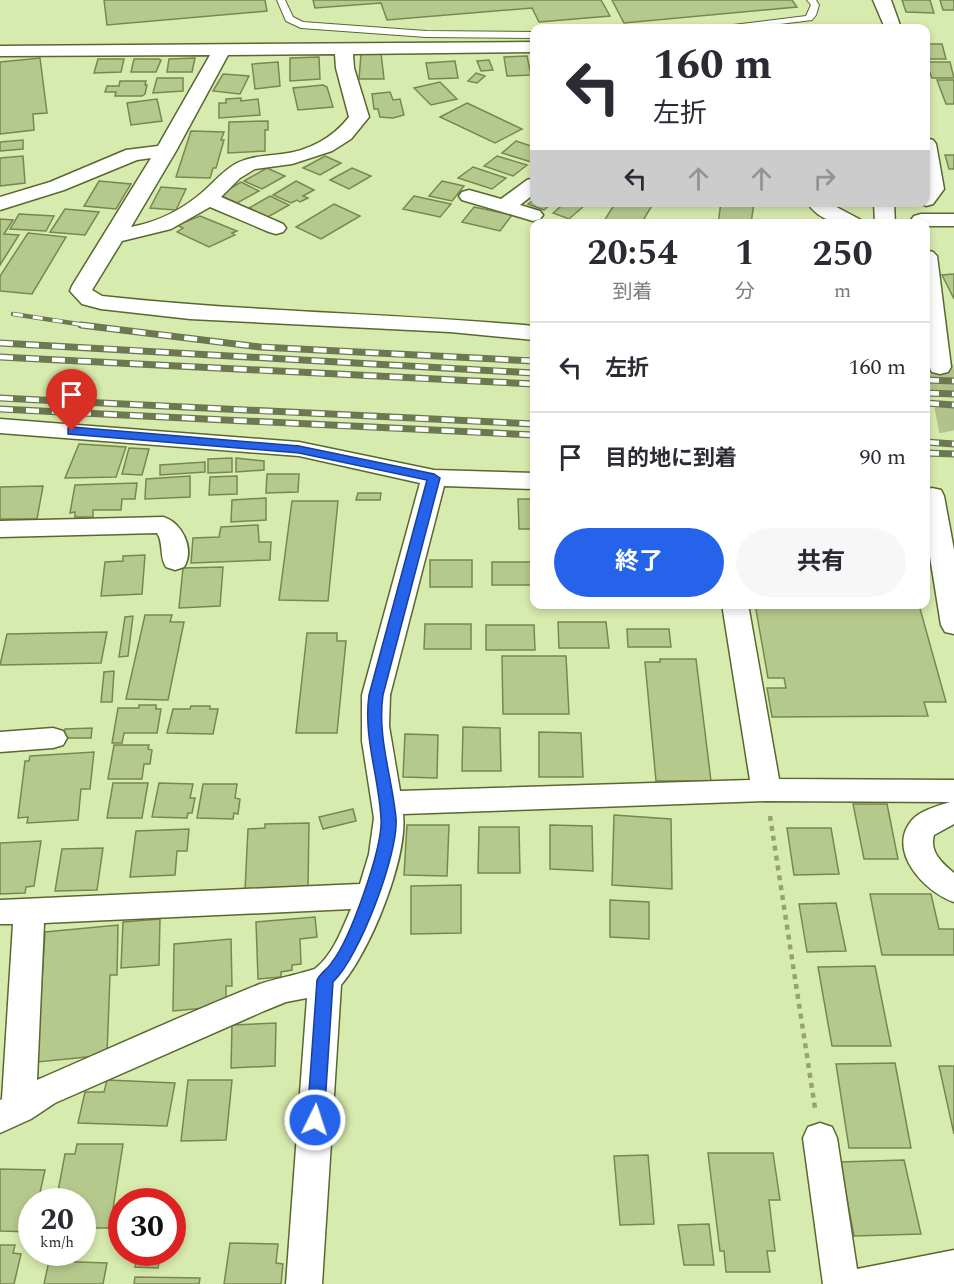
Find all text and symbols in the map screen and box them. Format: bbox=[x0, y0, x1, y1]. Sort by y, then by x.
text: 160 m bbox=[653, 34, 772, 97]
icon: left bbox=[554, 48, 632, 126]
text: 左折 bbox=[653, 93, 707, 135]
icon: left bbox=[619, 162, 652, 195]
icon: ahead bbox=[682, 162, 715, 195]
icon: ahead bbox=[745, 162, 778, 195]
icon: right bbox=[808, 162, 841, 195]
text: 20:54 bbox=[587, 226, 678, 281]
text: 1 bbox=[735, 226, 755, 281]
text: 250 bbox=[812, 227, 873, 282]
text: m bbox=[834, 276, 851, 306]
text: 到着 bbox=[612, 277, 652, 307]
text: 分 bbox=[735, 277, 755, 307]
icon: left bbox=[554, 351, 587, 384]
text: 160 m bbox=[849, 351, 906, 384]
text: 左折 bbox=[605, 352, 649, 385]
pin bbox=[46, 369, 97, 431]
icon: arrive bbox=[55, 378, 88, 411]
icon: arrive bbox=[554, 441, 587, 474]
text: 90 m bbox=[860, 441, 906, 474]
text: 目的地に到着 bbox=[605, 442, 737, 475]
button: 終了 bbox=[554, 528, 724, 597]
button: 共有 bbox=[736, 528, 906, 597]
position arrow bbox=[283, 1088, 347, 1152]
speed limit sign: 30 bbox=[108, 1188, 186, 1266]
text: 20 bbox=[40, 1197, 74, 1243]
text: km/h bbox=[40, 1231, 74, 1254]

